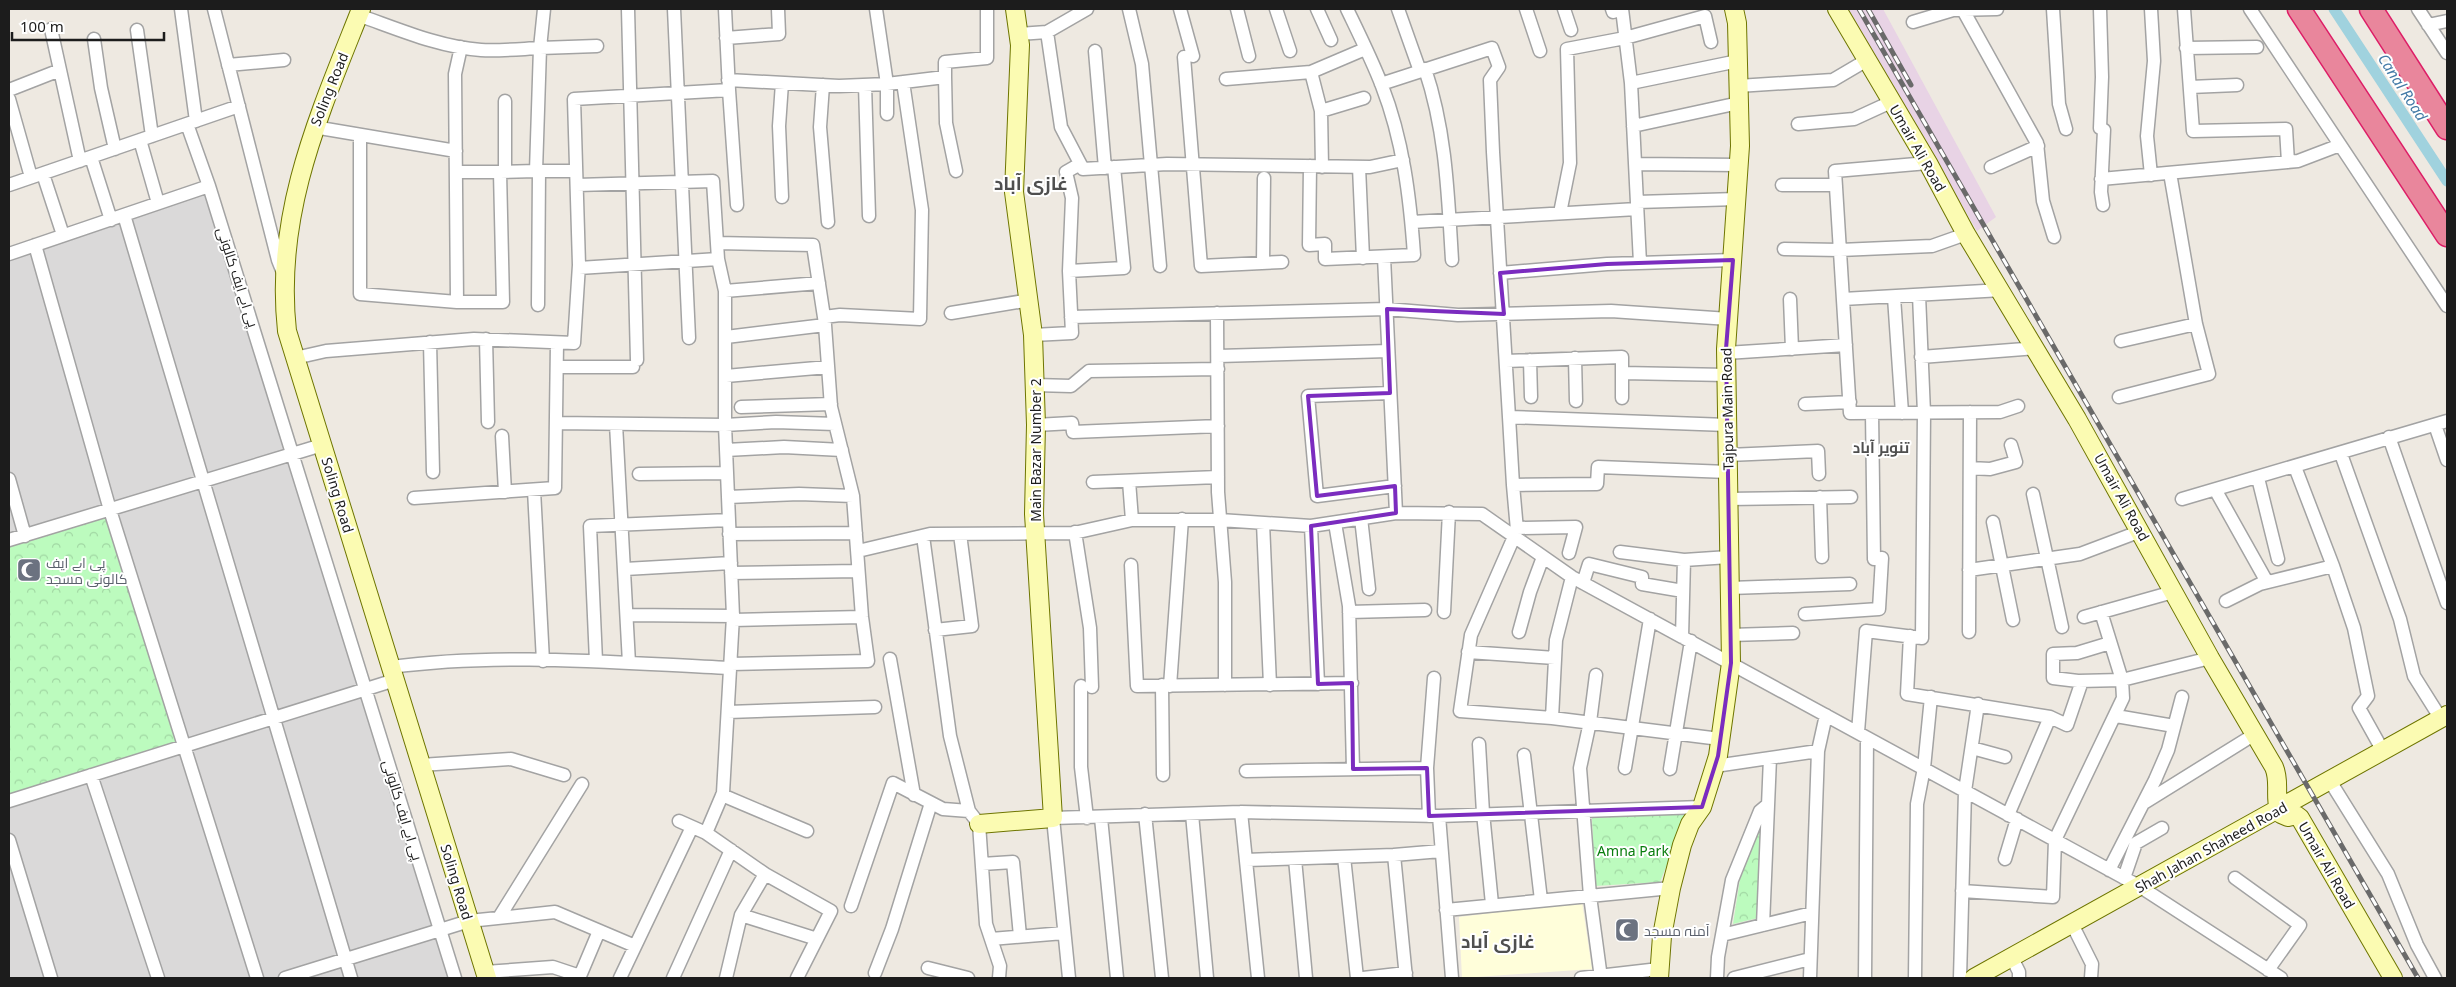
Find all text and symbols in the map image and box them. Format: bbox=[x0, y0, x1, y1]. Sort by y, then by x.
scale bar bbox=[12, 10, 165, 42]
text: 100 m bbox=[20, 16, 64, 36]
street label: Soling Road bbox=[306, 49, 352, 129]
water label: Canal Road bbox=[2374, 49, 2432, 125]
street label: Umair Ali Road bbox=[1885, 101, 1951, 195]
district label: غازى آباد bbox=[994, 170, 1068, 196]
street label: پی اے ایف کالونی bbox=[212, 225, 263, 330]
street label: Tajpura Main Road bbox=[1716, 348, 1738, 470]
street label: Main Bazar Number 2 bbox=[1026, 378, 1045, 522]
district label: تنویر آباد bbox=[1853, 437, 1910, 457]
street label: Umair Ali Road bbox=[2090, 450, 2154, 544]
street label: Soling Road bbox=[318, 455, 358, 535]
place label: پی اے ایف کالونی مسجد bbox=[46, 553, 128, 588]
mosque icon: پی اے ایف کالونی مسجد bbox=[16, 557, 42, 583]
street label: پی اے ایف کالونی bbox=[378, 757, 427, 863]
street label: Shah Jahan Shaheed Road bbox=[2131, 797, 2291, 897]
street label: Umair Ali Road bbox=[2294, 818, 2360, 912]
park label: Amna Park bbox=[1597, 841, 1669, 860]
street label: Soling Road bbox=[437, 842, 477, 922]
mosque icon: آمنہ مسجد bbox=[1614, 917, 1640, 943]
place label: آمنہ مسجد bbox=[1644, 921, 1710, 940]
district label: غازى آباد bbox=[1461, 928, 1535, 954]

